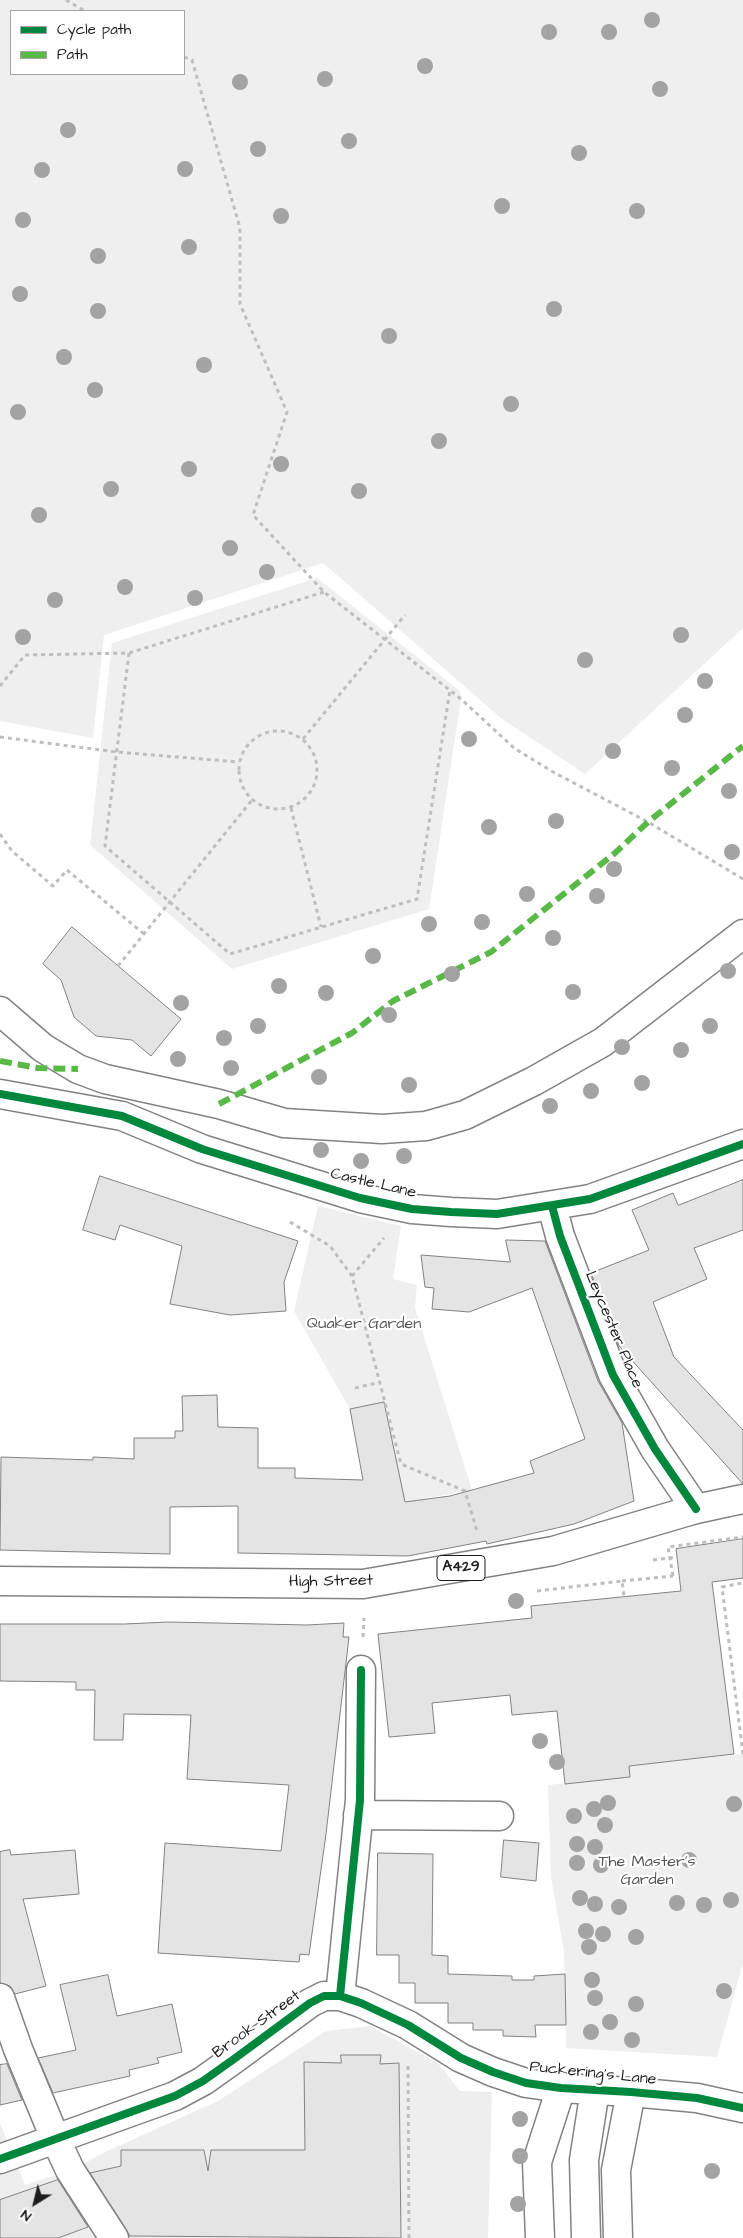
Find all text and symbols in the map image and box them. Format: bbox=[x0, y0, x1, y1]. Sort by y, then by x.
legend bbox=[10, 10, 185, 75]
text: Cycle path bbox=[57, 19, 131, 40]
text: Path bbox=[57, 44, 88, 65]
street label: Castle Lane bbox=[328, 1165, 418, 1203]
street label: Leycester Place bbox=[580, 1269, 646, 1391]
park label: Quaker Garden bbox=[307, 1315, 421, 1335]
road number: A429 bbox=[437, 1556, 485, 1580]
street label: High Street bbox=[289, 1572, 373, 1592]
park label: The Master's Garden bbox=[599, 1853, 695, 1891]
street label: Brook Street bbox=[209, 1987, 305, 2063]
street label: Puckering's Lane bbox=[529, 2058, 657, 2090]
north arrow bbox=[10, 2178, 60, 2228]
text: N bbox=[17, 2204, 36, 2226]

